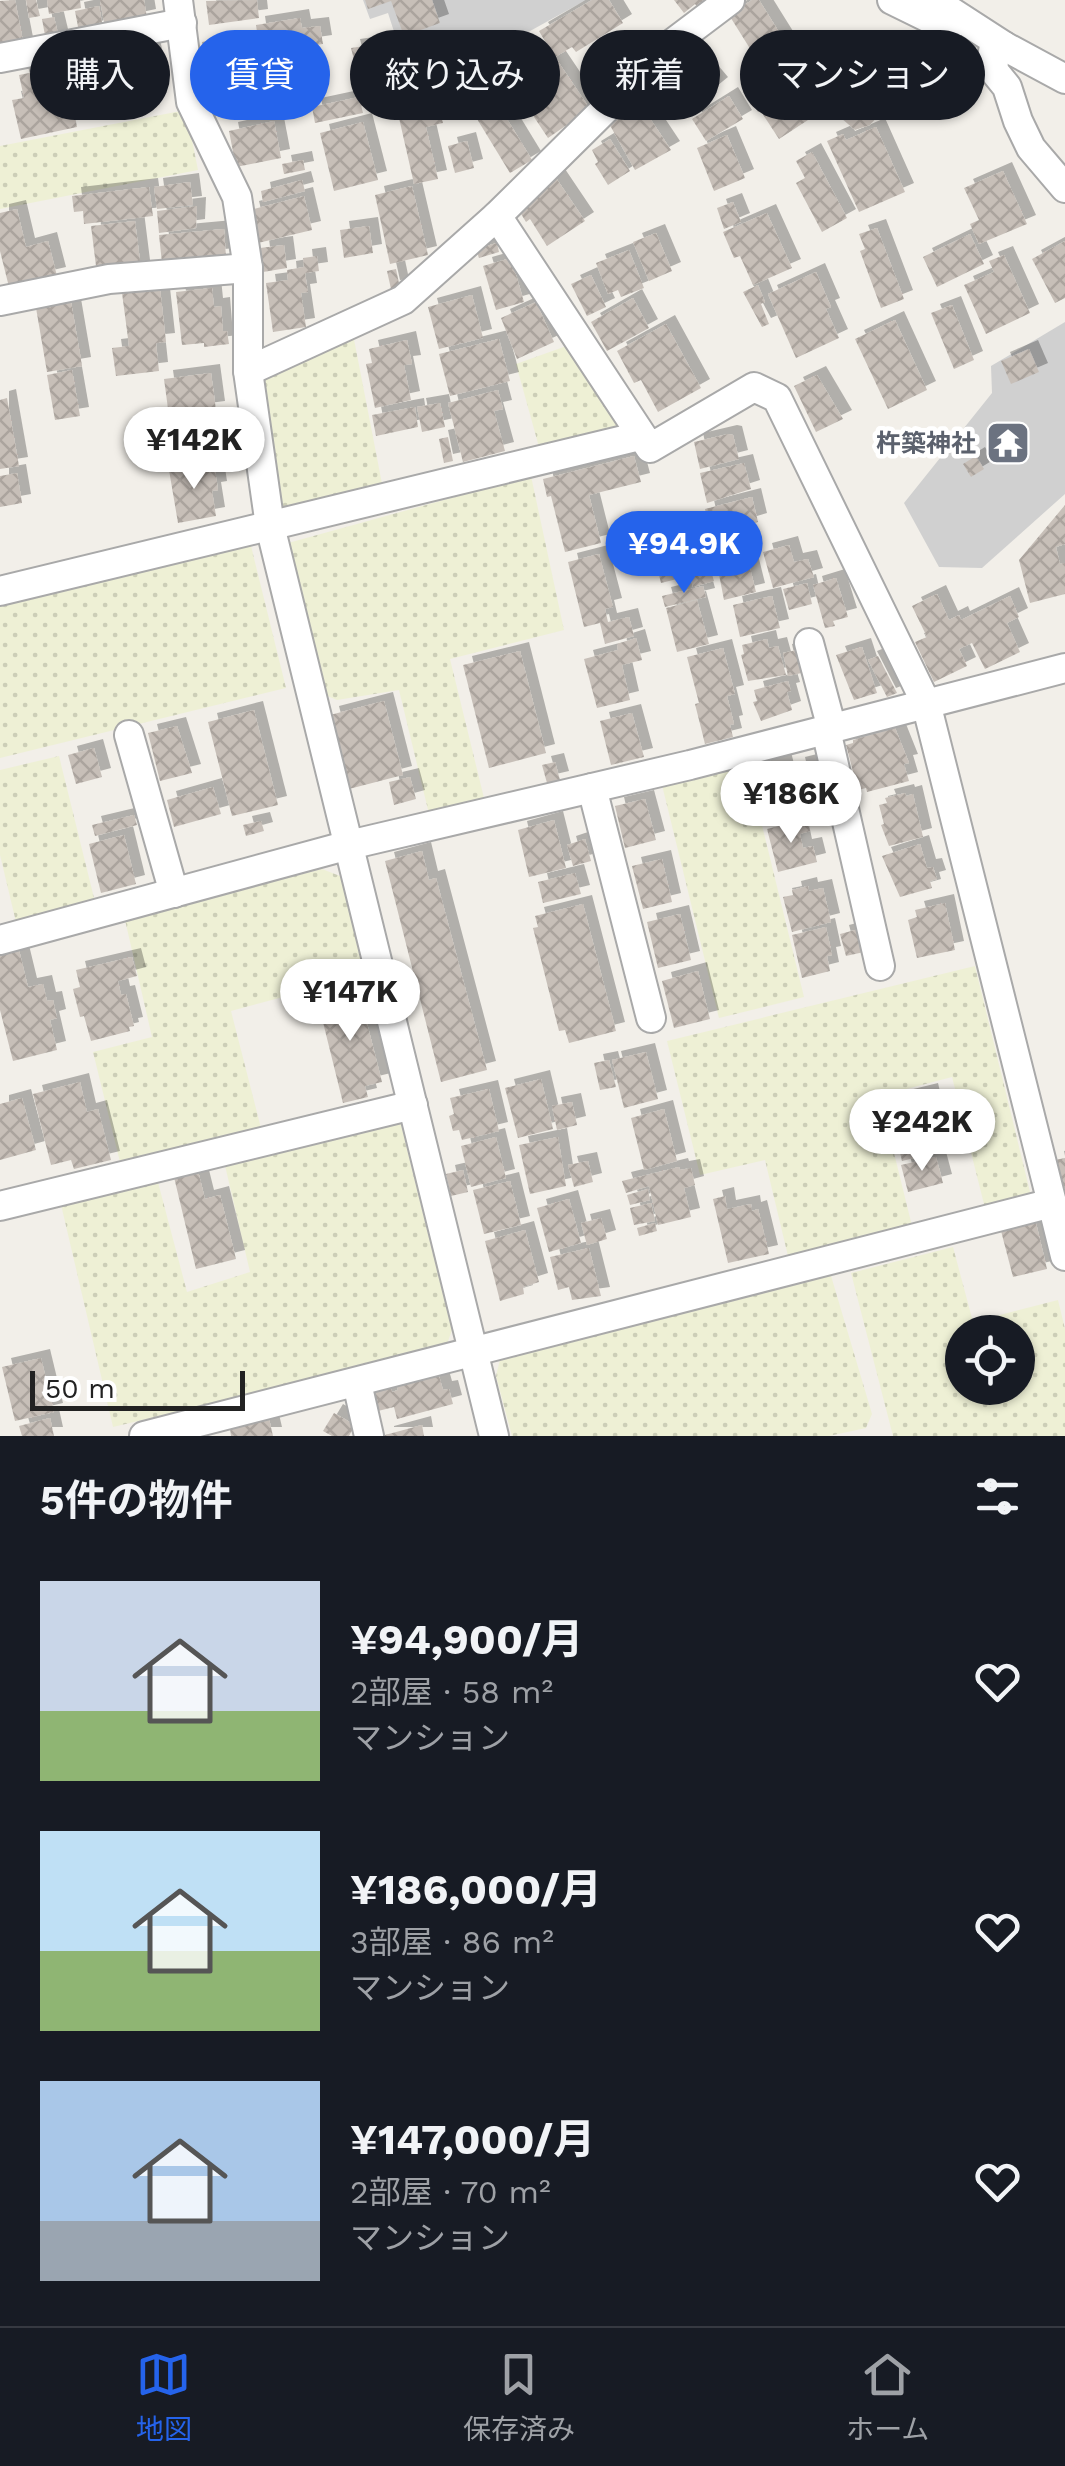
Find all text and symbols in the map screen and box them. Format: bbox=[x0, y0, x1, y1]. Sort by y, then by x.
chip: 購入 bbox=[30, 30, 170, 120]
chip: 賃貸 bbox=[190, 30, 330, 120]
chip: 絞り込み bbox=[350, 30, 560, 120]
chip: 新着 bbox=[580, 30, 720, 120]
chip: マンション bbox=[740, 30, 985, 120]
pin: ¥142K bbox=[124, 407, 264, 492]
text: ¥142K bbox=[146, 420, 242, 458]
temple icon: 杵築神社 bbox=[985, 420, 1031, 466]
place label: 杵築神社 bbox=[876, 429, 976, 458]
pin: ¥94.9K bbox=[603, 511, 765, 596]
text: ¥94.9K bbox=[628, 524, 740, 562]
pin: ¥186K bbox=[721, 761, 861, 846]
text: ¥186K bbox=[742, 774, 840, 812]
pin: ¥147K bbox=[280, 959, 420, 1044]
text: ¥147K bbox=[302, 972, 398, 1010]
pin: ¥242K bbox=[852, 1089, 992, 1174]
text: ¥242K bbox=[871, 1102, 973, 1140]
map controls bbox=[945, 1315, 1035, 1405]
button: locate bbox=[945, 1315, 1035, 1405]
scale bar bbox=[30, 1366, 245, 1410]
text: 50 m bbox=[45, 1372, 115, 1405]
icon: filters bbox=[970, 1469, 1025, 1524]
text: 5件の物件 bbox=[40, 1476, 233, 1525]
text: ¥94,900/月 bbox=[350, 1615, 584, 1664]
icon: home bbox=[120, 1621, 240, 1741]
icon: heart bbox=[970, 1654, 1025, 1709]
text: 2部屋 · 58 m² bbox=[350, 1673, 553, 1711]
text: マンション bbox=[350, 1719, 510, 1757]
text: ¥186,000/月 bbox=[350, 1865, 602, 1914]
icon: home bbox=[120, 1871, 240, 1991]
icon: heart bbox=[970, 1904, 1025, 1959]
text: 3部屋 · 86 m² bbox=[350, 1923, 554, 1961]
text: マンション bbox=[350, 1969, 510, 2007]
text: ¥147,000/月 bbox=[350, 2115, 595, 2164]
icon: home bbox=[120, 2121, 240, 2241]
icon: heart bbox=[970, 2154, 1025, 2209]
text: 2部屋 · 70 m² bbox=[350, 2173, 551, 2211]
text: マンション bbox=[350, 2219, 510, 2257]
tab: 地図 bbox=[136, 2347, 192, 2447]
tab: 保存済み bbox=[463, 2347, 575, 2447]
tab: ホーム bbox=[846, 2347, 929, 2447]

